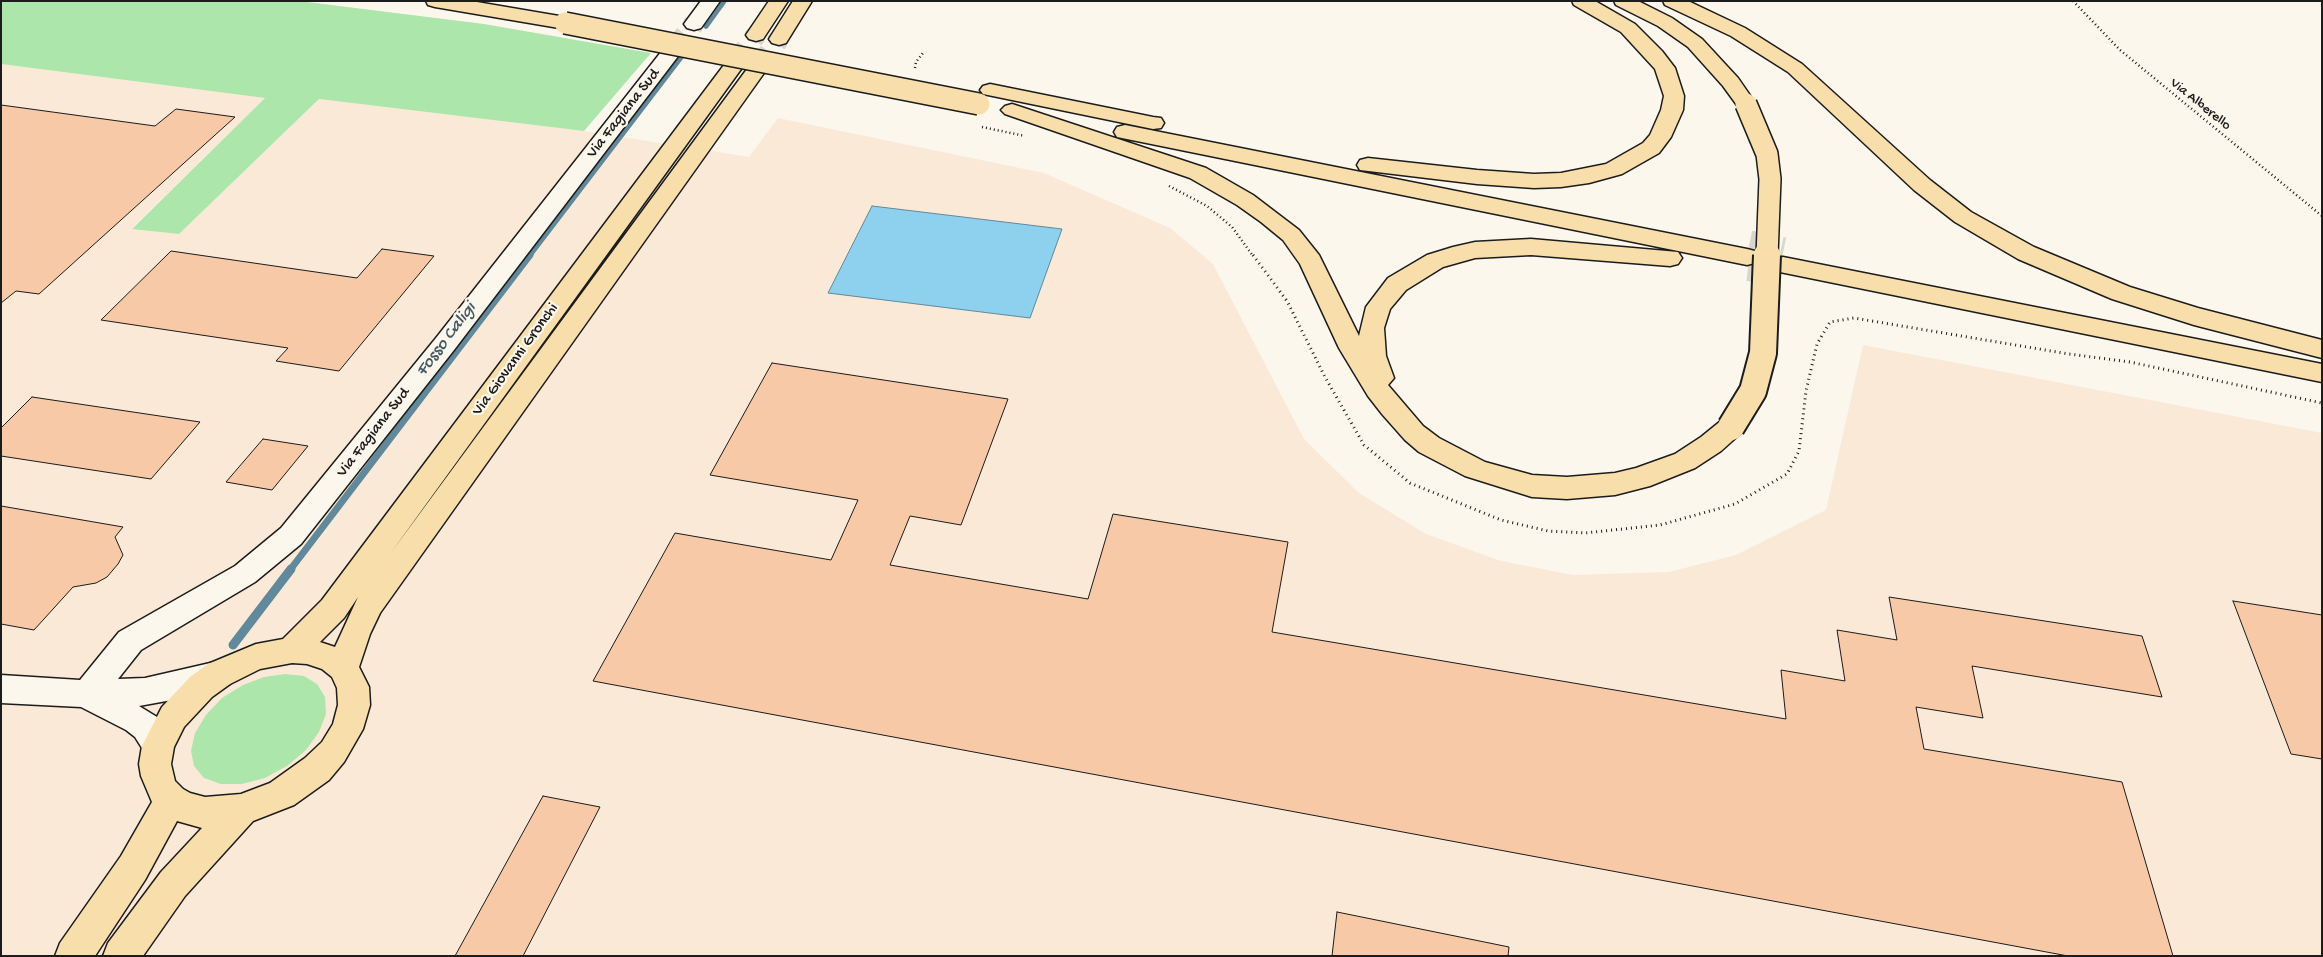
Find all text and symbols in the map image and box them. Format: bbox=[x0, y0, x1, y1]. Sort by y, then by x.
street label: Via Fagiana Sud bbox=[583, 65, 665, 163]
street label: Via Alberello bbox=[2166, 75, 2234, 135]
water label: Fosso Caligi bbox=[412, 299, 482, 381]
street label: Via Giovanni Gronchi bbox=[469, 300, 563, 420]
street label: Via Fagiana Sud bbox=[333, 384, 415, 482]

